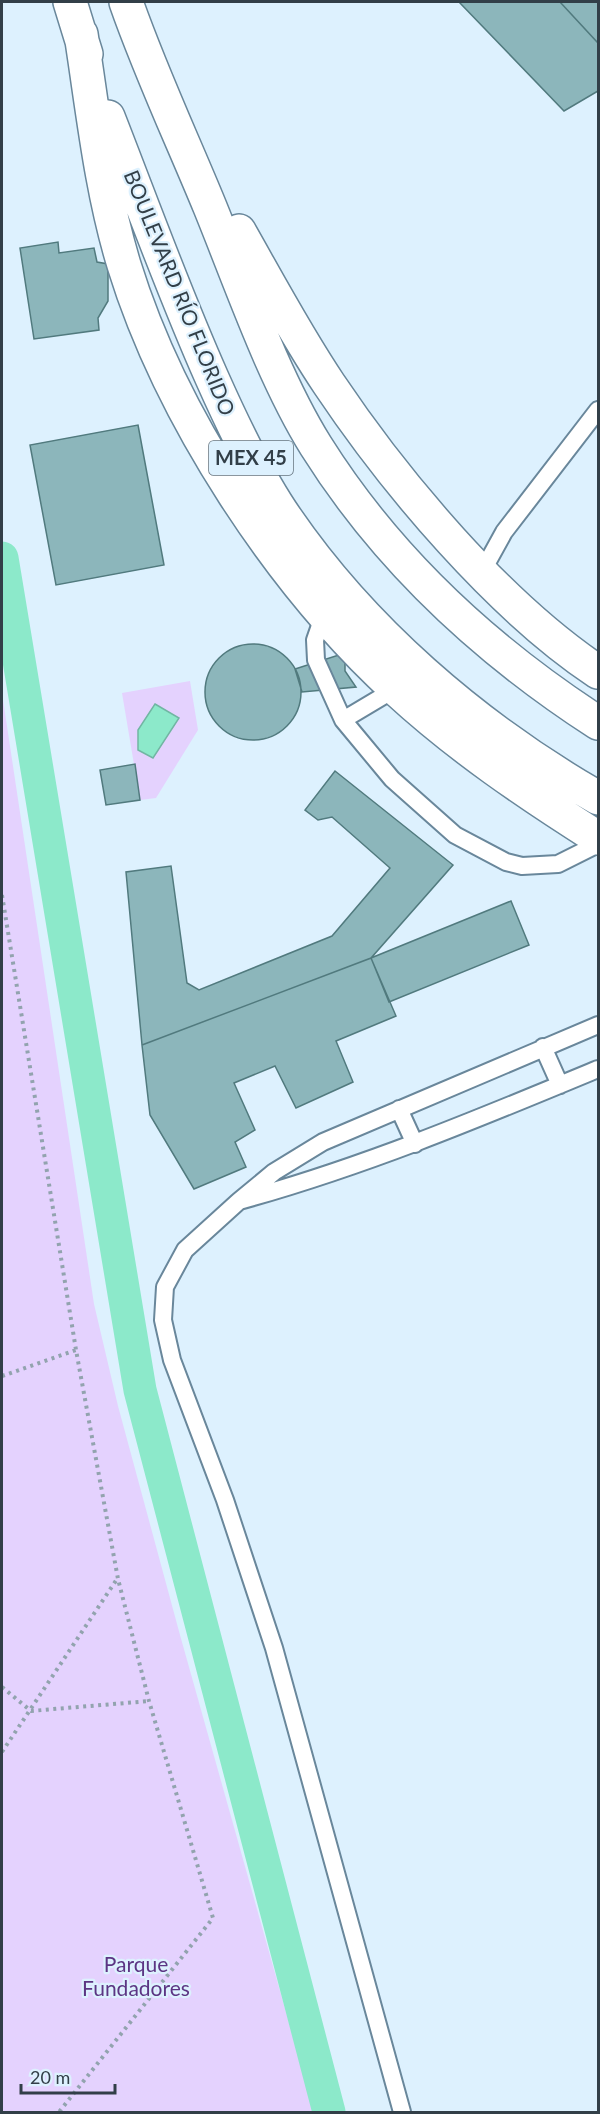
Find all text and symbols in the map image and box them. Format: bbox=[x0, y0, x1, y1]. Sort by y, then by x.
street label: BOULEVARD RÍO FLORIDO bbox=[120, 166, 241, 419]
road number: MEX 45 bbox=[209, 441, 293, 475]
park label: Parque Fundadores bbox=[82, 1951, 190, 2000]
scale bar bbox=[21, 2057, 116, 2095]
text: 20 m bbox=[30, 2066, 70, 2088]

